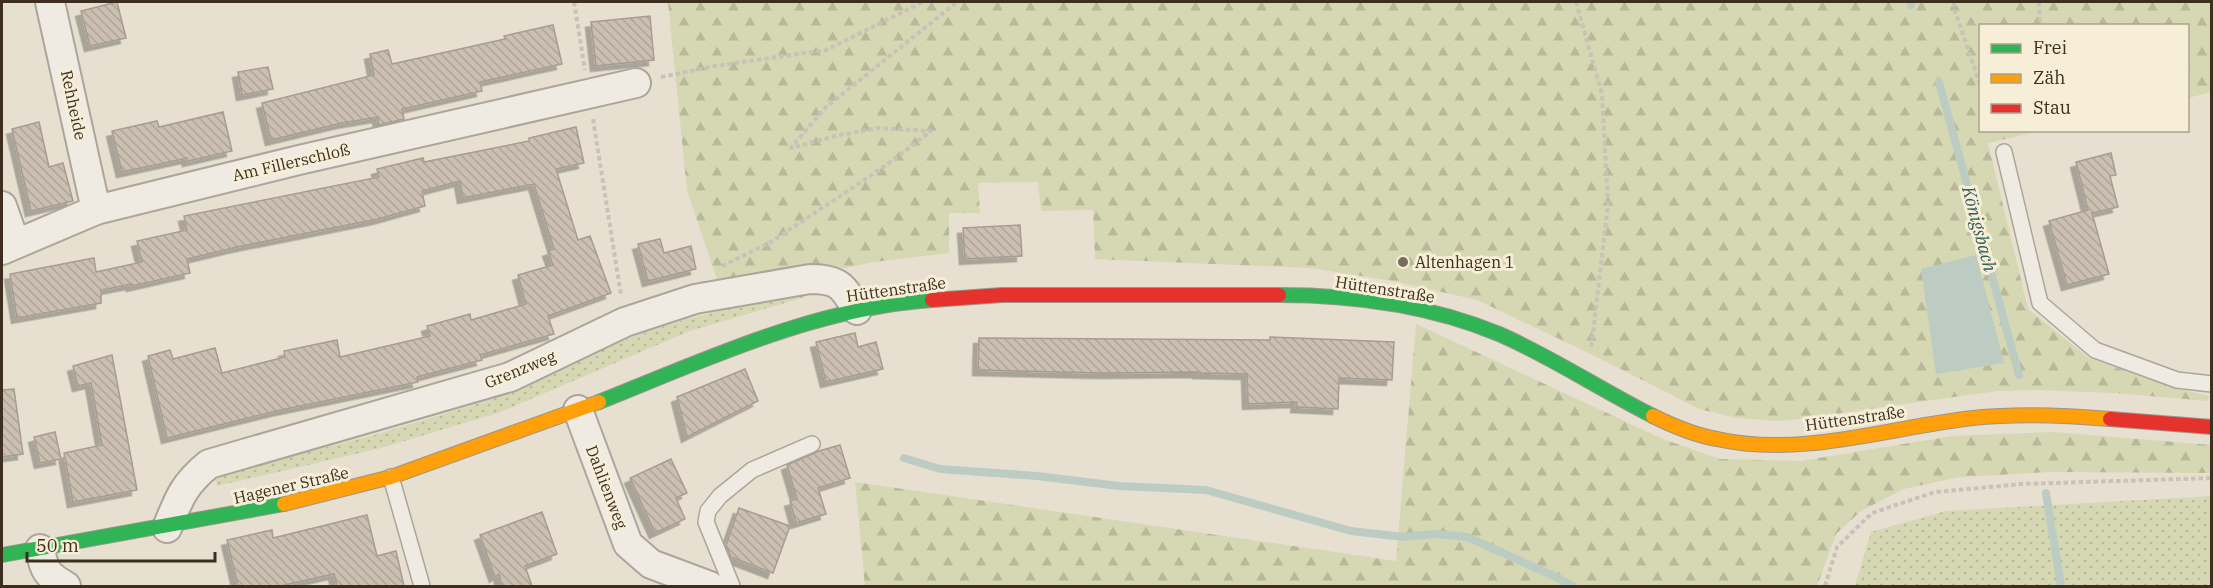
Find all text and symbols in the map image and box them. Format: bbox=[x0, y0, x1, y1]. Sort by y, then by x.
legend bbox=[1979, 24, 2189, 132]
text: Frei bbox=[2033, 36, 2067, 59]
text: Zäh bbox=[2033, 66, 2066, 89]
street label: Rehheide bbox=[57, 68, 91, 142]
text: Stau bbox=[2033, 96, 2071, 119]
street label: Am Fillerschloß bbox=[230, 139, 352, 185]
water label: Königsbach bbox=[1957, 183, 2002, 274]
place label: Altenhagen 1 bbox=[1415, 252, 1514, 272]
marker: Altenhagen 1 bbox=[1396, 255, 1410, 269]
street label: Hüttenstraße bbox=[1334, 271, 1436, 307]
street label: Hüttenstraße bbox=[845, 272, 947, 306]
street label: Grenzweg bbox=[481, 346, 559, 392]
street label: Hüttenstraße bbox=[1804, 401, 1906, 435]
street label: Dahlienweg bbox=[582, 442, 632, 532]
street label: Hagener Straße bbox=[231, 462, 351, 508]
scale bar bbox=[27, 525, 214, 563]
text: 50 m bbox=[36, 534, 79, 557]

